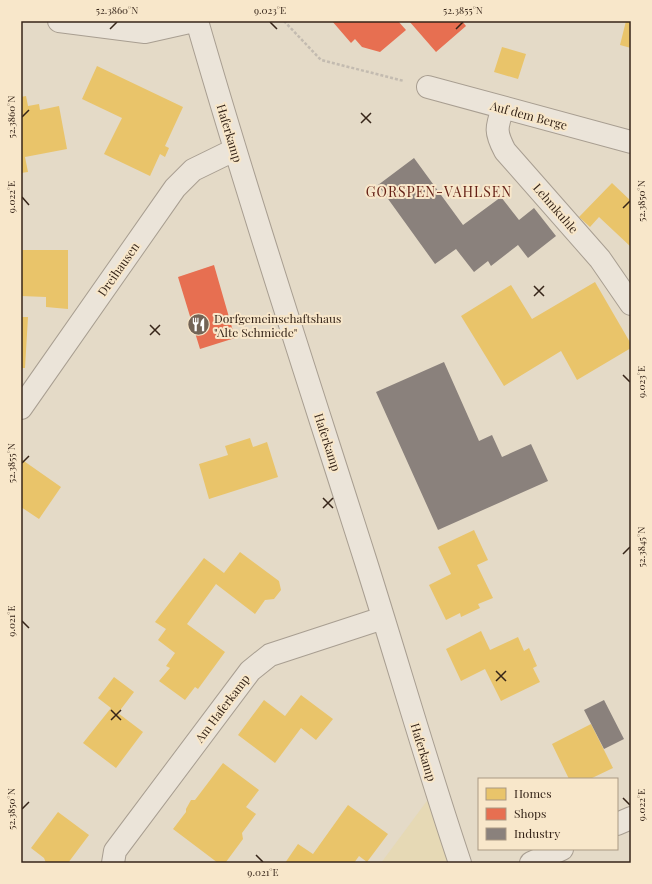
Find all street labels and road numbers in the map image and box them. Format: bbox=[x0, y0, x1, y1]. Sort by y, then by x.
street label: Auf dem Berge bbox=[488, 97, 569, 133]
street label: Haferkamp bbox=[214, 102, 246, 164]
street label: Lehmkuhle bbox=[530, 180, 582, 236]
street label: Dreihausen bbox=[94, 239, 142, 299]
street label: Haferkamp bbox=[311, 411, 345, 473]
street label: Am Haferkamp bbox=[191, 671, 253, 746]
street label: Haferkamp bbox=[408, 721, 440, 783]

